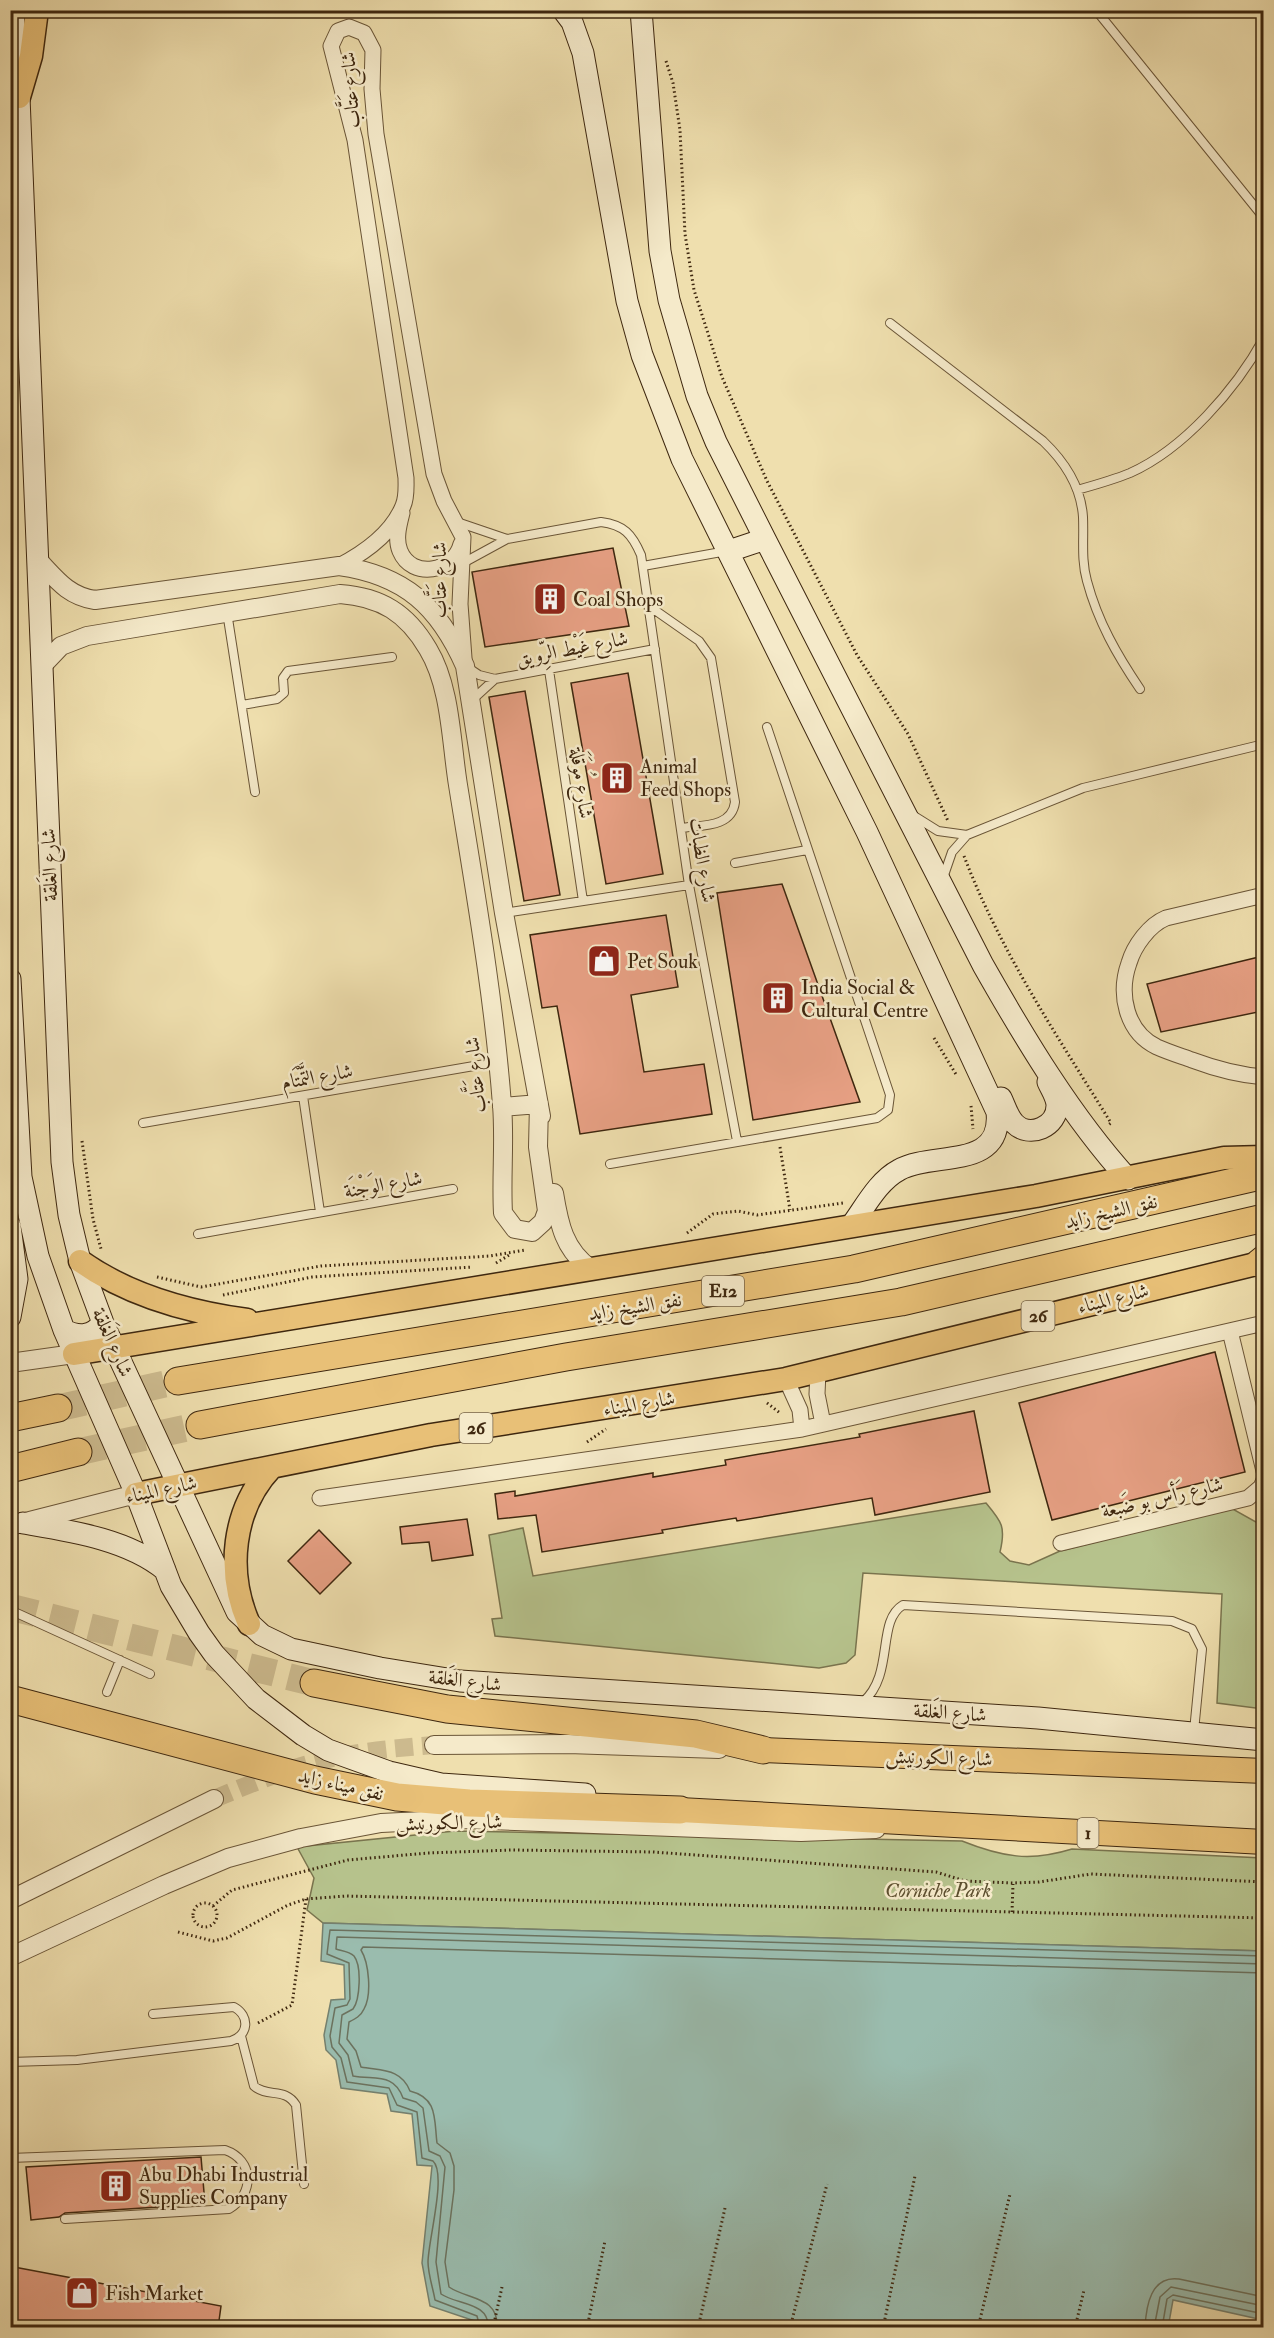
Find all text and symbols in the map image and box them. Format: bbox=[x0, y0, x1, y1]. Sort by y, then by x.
street label: شارع عَتَّاب bbox=[330, 51, 371, 129]
street label: شارع عَتَّاب bbox=[422, 542, 457, 618]
building icon: Coal Shops bbox=[532, 581, 568, 617]
place label: Coal Shops bbox=[573, 587, 663, 613]
street label: شارع غَيْط الرِّويق bbox=[513, 622, 631, 676]
street label: شارع مُوقَلَة bbox=[559, 744, 603, 821]
place label: Animal Feed Shops bbox=[639, 754, 731, 803]
building icon: Animal Feed Shops bbox=[599, 760, 635, 796]
street label: شارع الظبات bbox=[679, 816, 722, 905]
street label: شارع الغَلقة bbox=[34, 828, 68, 902]
shop icon: Pet Souk bbox=[586, 943, 622, 979]
place label: Pet Souk bbox=[627, 949, 698, 974]
place label: India Social & Cultural Centre bbox=[801, 975, 928, 1023]
building icon: India Social & Cultural Centre bbox=[760, 980, 796, 1016]
street label: شارع عَتَّاب bbox=[454, 1035, 497, 1115]
street label: شارع التَّمْتَام bbox=[279, 1053, 356, 1100]
street label: شارع الوَجْنَة bbox=[341, 1162, 425, 1209]
street label: نفق الشيخ زايد bbox=[1062, 1189, 1161, 1239]
road number: E12 bbox=[702, 1276, 744, 1306]
street label: شارع الميناء bbox=[1075, 1278, 1152, 1324]
street label: نفق الشيخ زايد bbox=[587, 1287, 684, 1331]
road number: 26 bbox=[1022, 1301, 1054, 1331]
street label: شارع الغَلقة bbox=[82, 1303, 141, 1383]
street label: شارع الميناء bbox=[601, 1385, 678, 1426]
road number: 26 bbox=[460, 1413, 492, 1443]
street label: شارع رَأس بو ضَبعة bbox=[1098, 1469, 1227, 1529]
street label: شارع الميناء bbox=[123, 1470, 200, 1514]
street label: شارع الغَلقة bbox=[426, 1662, 503, 1702]
street label: شارع الغَلقة bbox=[912, 1695, 987, 1733]
street label: شارع الكورنيش bbox=[885, 1743, 993, 1777]
street label: نفق ميناء زايد bbox=[296, 1763, 386, 1806]
street label: شارع الكورنيش bbox=[395, 1809, 503, 1841]
road number: 1 bbox=[1078, 1818, 1098, 1848]
park label: Corniche Park bbox=[885, 1878, 991, 1903]
place label: Abu Dhabi Industrial Supplies Company bbox=[138, 2162, 308, 2211]
building icon: Abu Dhabi Industrial Supplies Company bbox=[98, 2168, 134, 2204]
shop icon: Fish Market bbox=[64, 2275, 100, 2311]
place label: Fish Market bbox=[105, 2281, 204, 2306]

